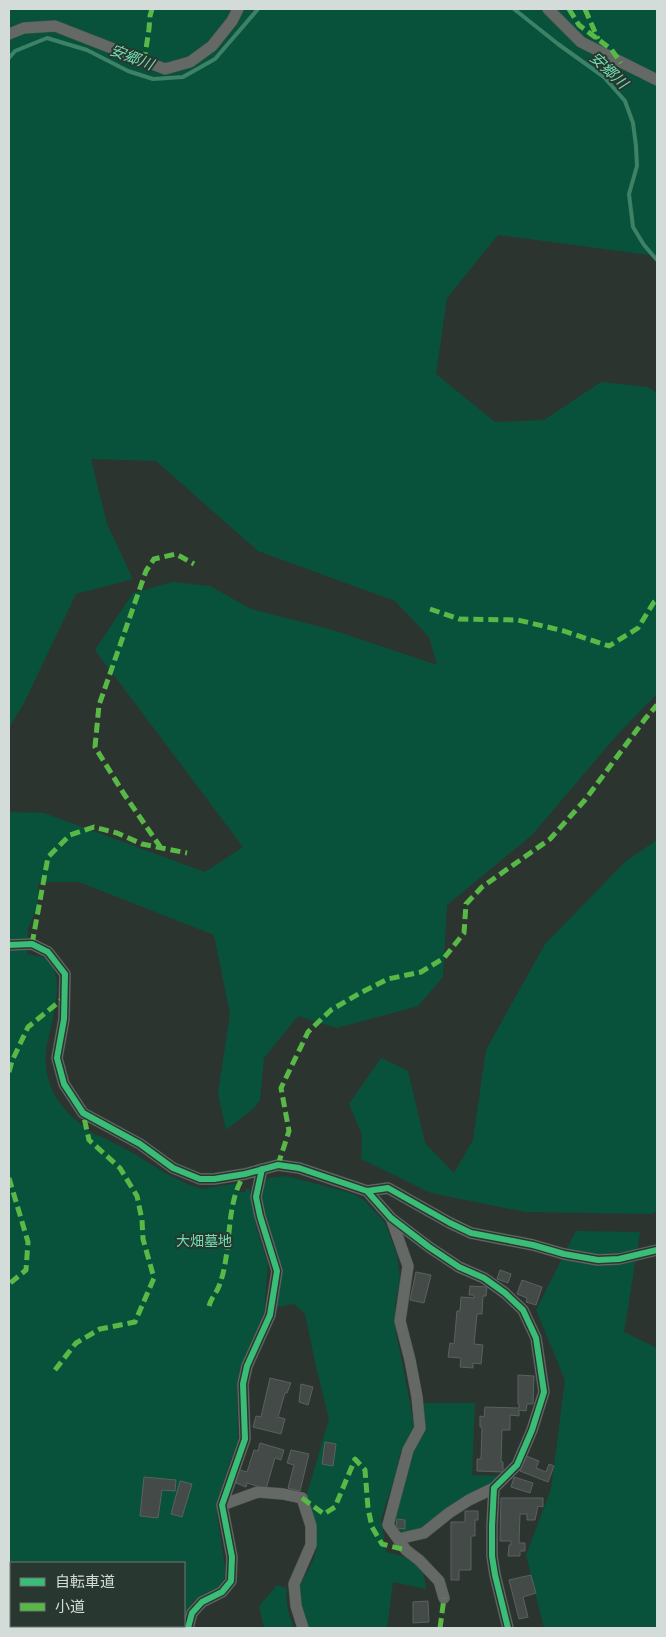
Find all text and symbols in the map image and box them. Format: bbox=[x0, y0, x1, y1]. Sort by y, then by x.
water label: 安郷川 bbox=[108, 40, 158, 75]
water label: 安郷川 bbox=[586, 48, 633, 94]
park label: 大畑墓地 bbox=[176, 1232, 232, 1250]
legend bbox=[10, 1562, 185, 1627]
text: 自転車道 bbox=[55, 1572, 115, 1591]
text: 小道 bbox=[55, 1597, 85, 1616]

